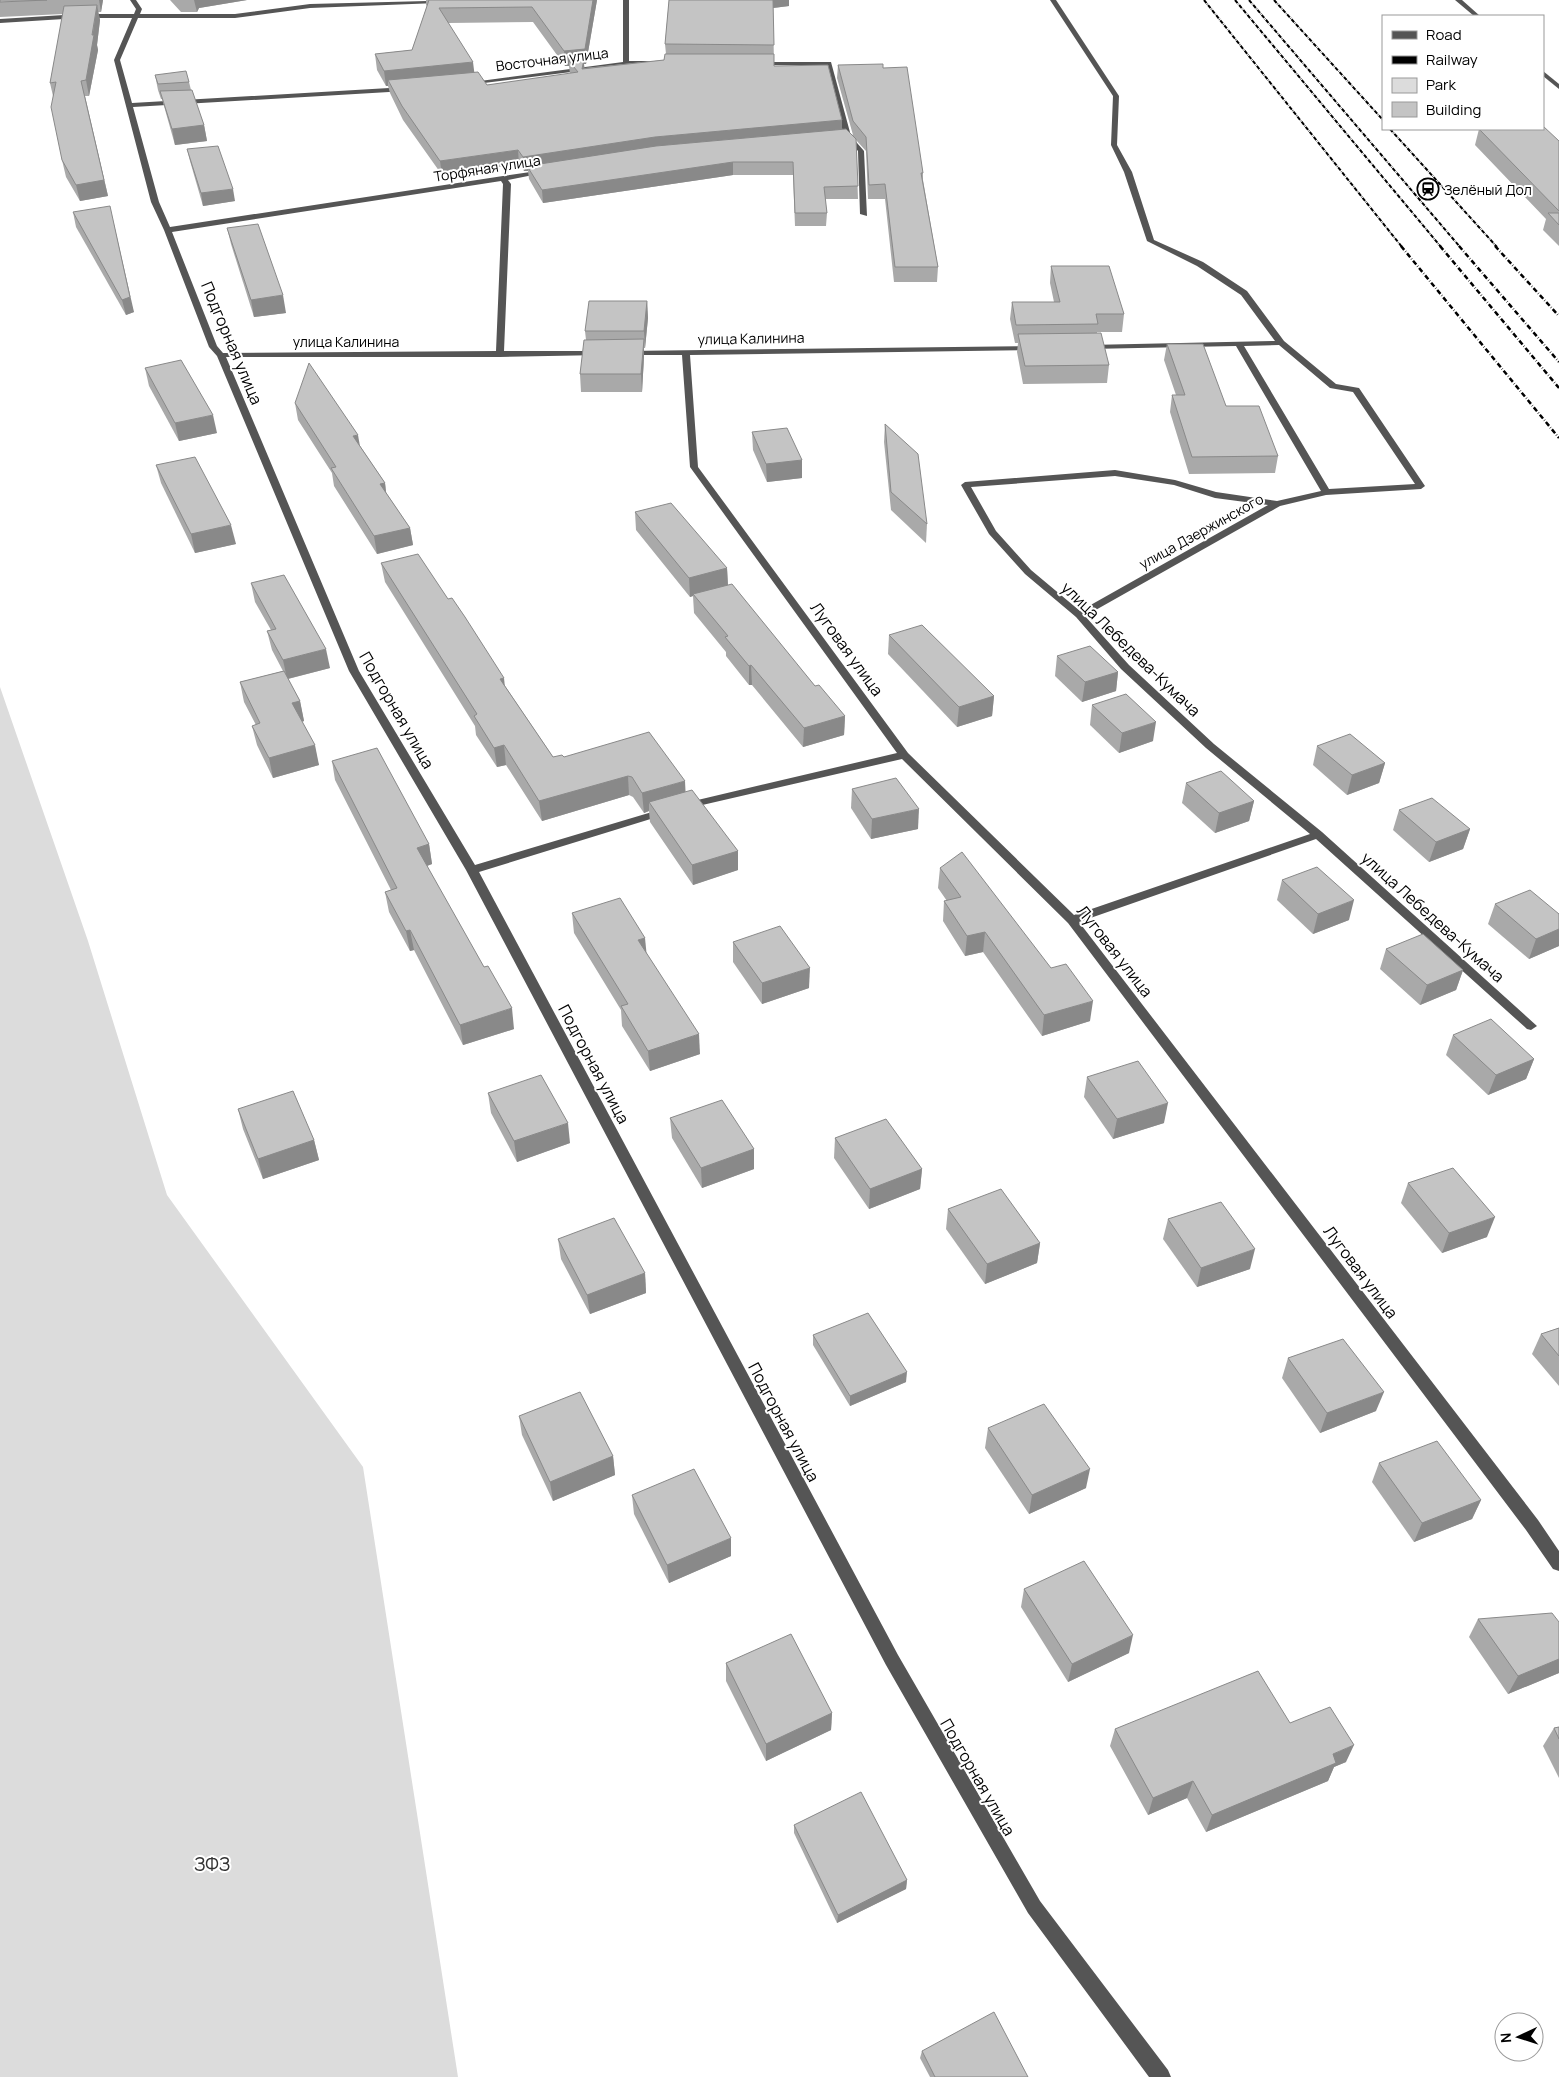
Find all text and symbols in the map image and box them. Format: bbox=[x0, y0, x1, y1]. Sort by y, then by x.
legend bbox=[1382, 15, 1544, 130]
text: Road bbox=[1426, 24, 1462, 45]
street label: Восточная улица bbox=[495, 43, 609, 75]
text: Railway bbox=[1426, 49, 1478, 70]
text: Park bbox=[1426, 74, 1456, 95]
text: Building bbox=[1426, 99, 1481, 120]
street label: Торфяная улица bbox=[432, 150, 542, 186]
station icon: Зелёный Дол bbox=[1416, 177, 1440, 201]
place label: Зелёный Дол bbox=[1444, 180, 1532, 199]
street label: Подгорная улица bbox=[196, 278, 268, 408]
street label: улица Калинина bbox=[697, 328, 805, 348]
street label: улица Калинина bbox=[293, 332, 399, 351]
street label: улица Дзержинского bbox=[1135, 489, 1267, 573]
street label: улица Лебедева-Кумача bbox=[1057, 577, 1205, 721]
street label: Луговая улица bbox=[805, 598, 889, 700]
street label: Подгорная улица bbox=[354, 647, 440, 773]
street label: улица Лебедева-Кумача bbox=[1357, 847, 1509, 987]
street label: Луговая улица bbox=[1072, 900, 1158, 1002]
street label: Подгорная улица bbox=[553, 1001, 635, 1127]
street label: Луговая улица bbox=[1319, 1221, 1403, 1323]
street label: Подгорная улица bbox=[743, 1359, 825, 1485]
street label: Подгорная улица bbox=[935, 1714, 1021, 1840]
park label: ЗФЗ bbox=[194, 1851, 230, 1877]
north arrow bbox=[1494, 2012, 1544, 2062]
text: N bbox=[1496, 2032, 1515, 2044]

